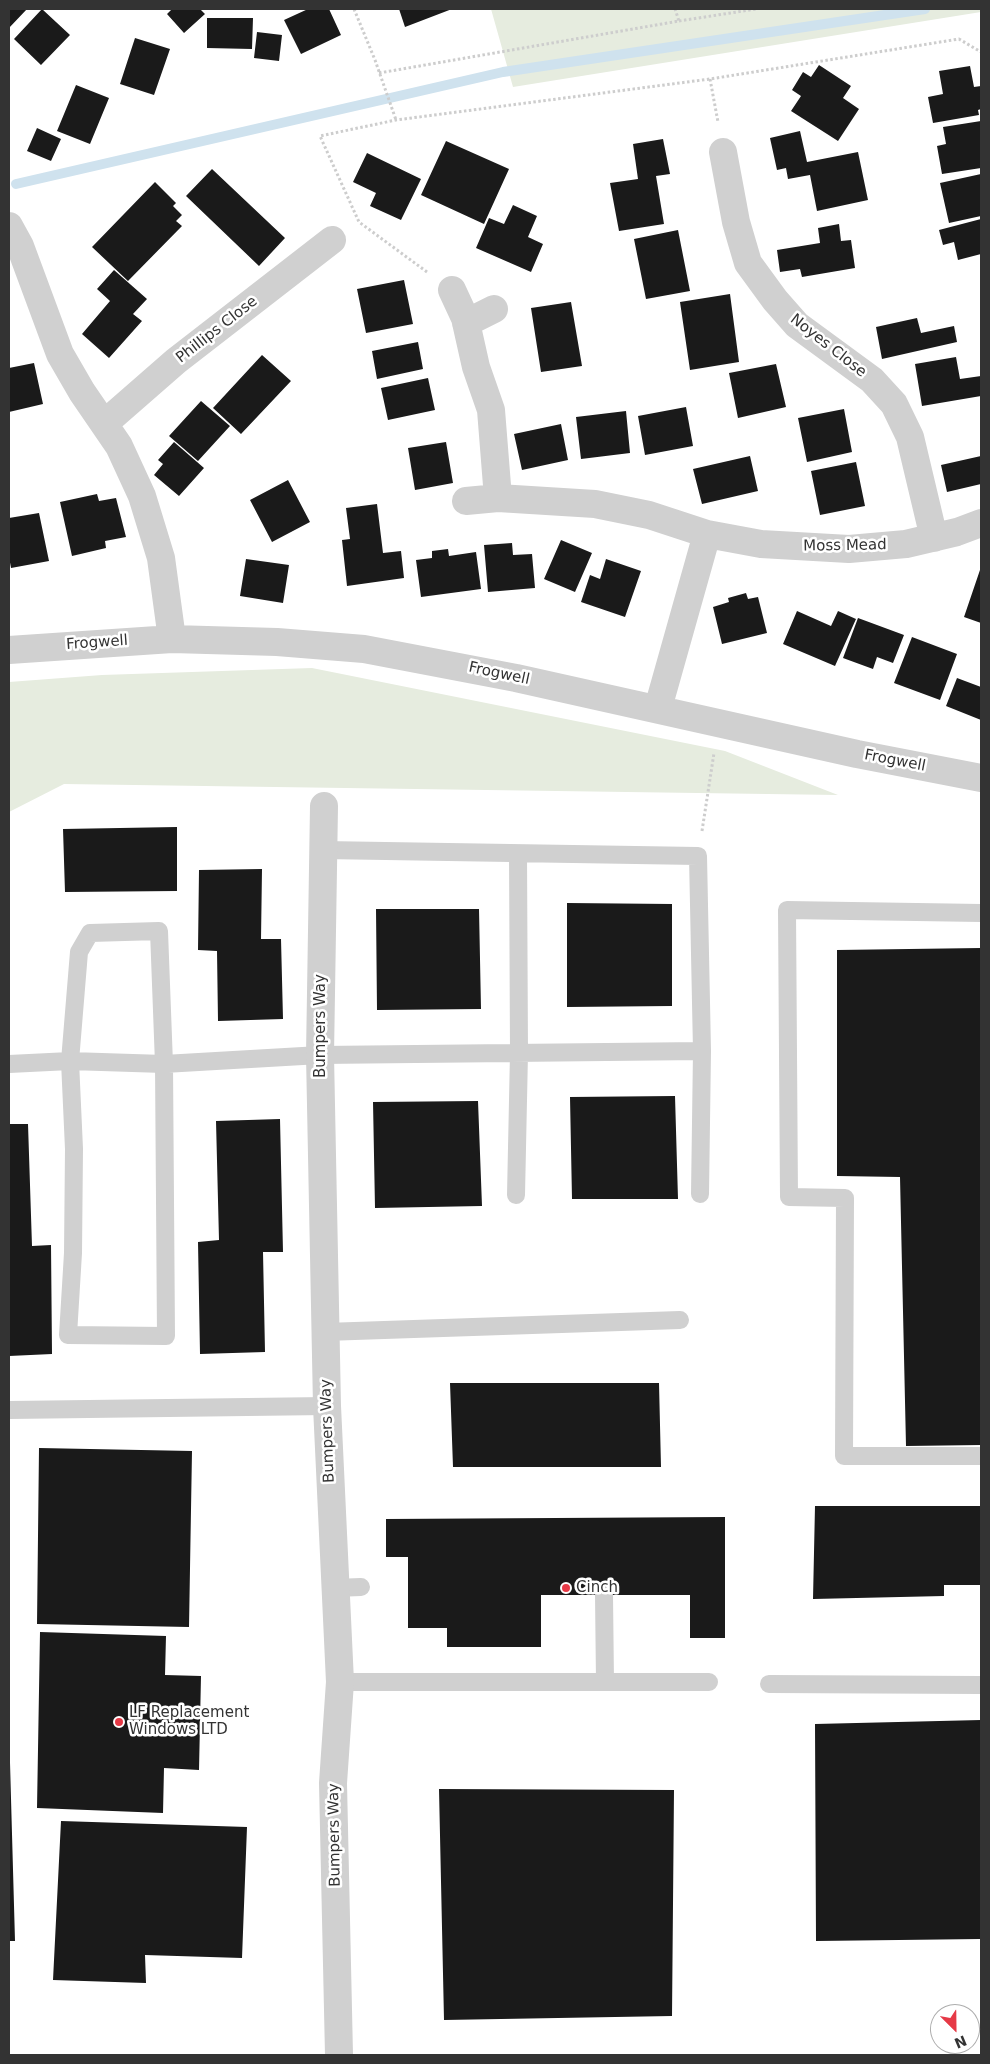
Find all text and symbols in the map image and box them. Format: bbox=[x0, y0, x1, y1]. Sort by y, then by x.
street label: Phillips Close bbox=[173, 293, 261, 367]
street label: Noyes Close bbox=[786, 311, 870, 381]
street label: Moss Mead bbox=[803, 536, 887, 556]
street label: Frogwell bbox=[65, 632, 129, 654]
street label: Frogwell bbox=[467, 659, 531, 689]
street label: Frogwell bbox=[863, 746, 927, 776]
street label: Bumpers Way bbox=[312, 974, 330, 1078]
street label: Bumpers Way bbox=[317, 1379, 339, 1483]
place label: Cinch bbox=[576, 1579, 618, 1597]
marker: Cinch bbox=[560, 1582, 572, 1594]
place label: LF Replacement Windows LTD bbox=[129, 1704, 249, 1739]
marker: LF Replacement Windows LTD bbox=[113, 1716, 125, 1728]
street label: Bumpers Way bbox=[325, 1783, 345, 1887]
north arrow bbox=[930, 2004, 980, 2054]
text: N bbox=[952, 2032, 969, 2052]

